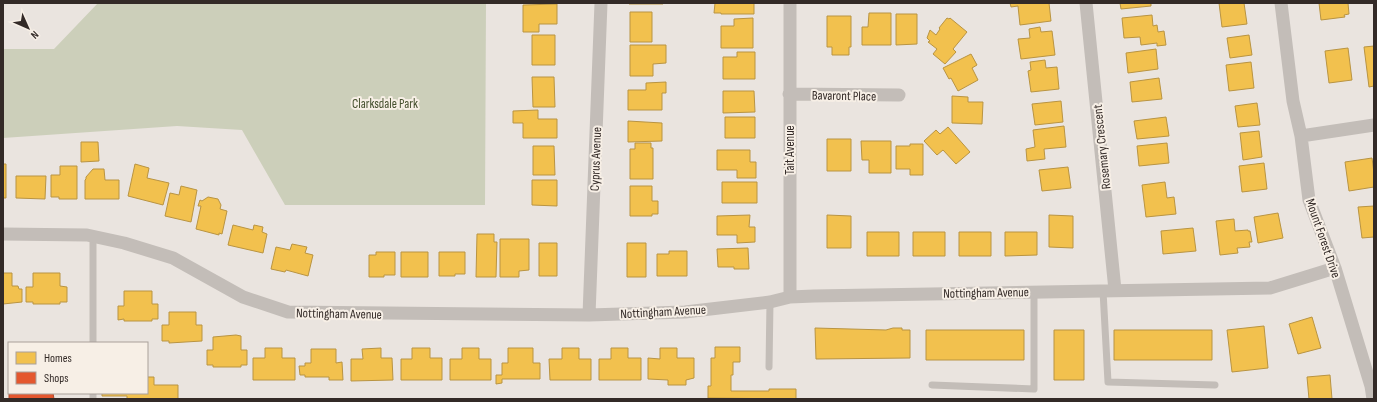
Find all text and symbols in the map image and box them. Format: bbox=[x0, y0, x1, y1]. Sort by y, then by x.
north arrow bbox=[8, 8, 48, 48]
text: N bbox=[28, 28, 41, 41]
street label: Bavaront Place bbox=[812, 87, 876, 105]
park label: Clarksdale Park bbox=[352, 96, 418, 112]
street label: Rosemary Crescent bbox=[1090, 104, 1114, 190]
street label: Tait Avenue bbox=[782, 125, 798, 175]
street label: Cyprus Avenue bbox=[587, 127, 605, 191]
street label: Mount Forest Drive bbox=[1302, 197, 1344, 280]
street label: Nottingham Avenue bbox=[943, 284, 1029, 302]
street label: Nottingham Avenue bbox=[620, 302, 706, 322]
street label: Nottingham Avenue bbox=[296, 305, 382, 323]
legend bbox=[8, 342, 148, 394]
text: Homes bbox=[44, 351, 72, 366]
text: Shops bbox=[44, 371, 69, 386]

